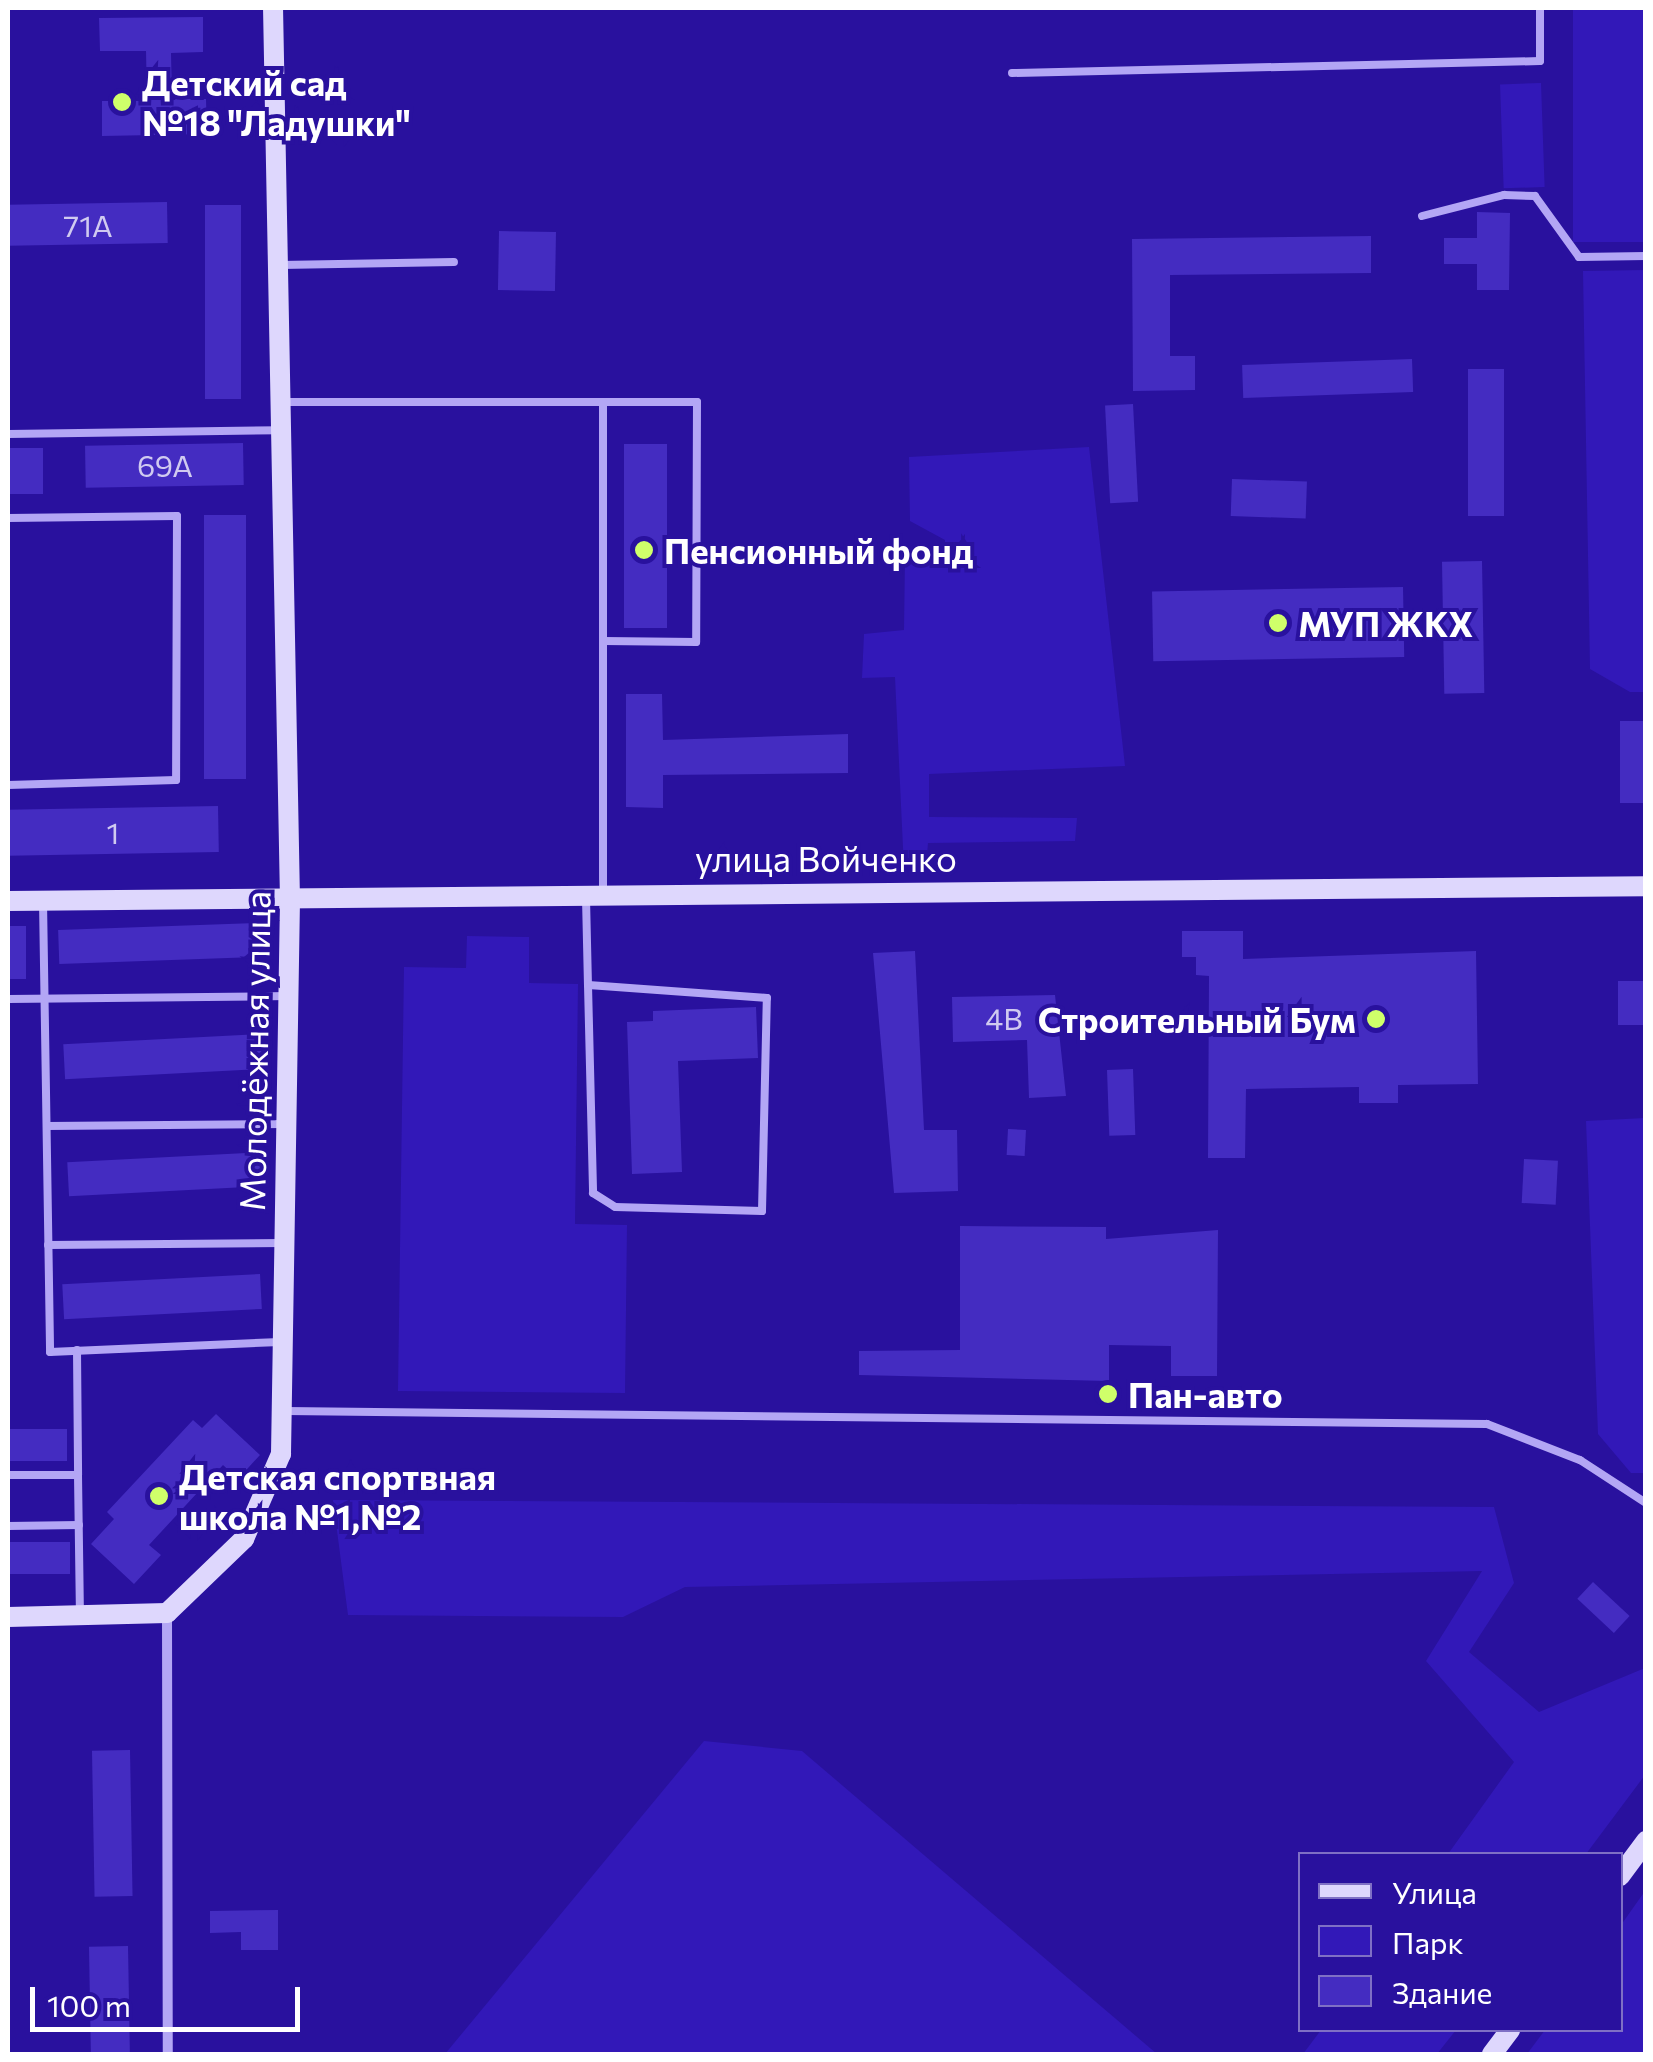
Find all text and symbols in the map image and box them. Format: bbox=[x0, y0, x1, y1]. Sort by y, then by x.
place label: Детский сад №18 "Ладушки" bbox=[142, 61, 411, 143]
marker: Детский сад №18 "Ладушки" bbox=[111, 91, 133, 113]
house number: 71А bbox=[63, 207, 113, 243]
house number: 69А bbox=[137, 447, 193, 483]
place label: Пенсионный фонд bbox=[664, 529, 973, 571]
marker: Пенсионный фонд bbox=[633, 539, 655, 561]
place label: МУП ЖКХ bbox=[1298, 602, 1473, 644]
marker: МУП ЖКХ bbox=[1267, 612, 1289, 634]
house number: 1 bbox=[107, 814, 119, 850]
street label: улица Войченко bbox=[695, 837, 957, 879]
street label: Молодёжная улица bbox=[230, 890, 278, 1212]
place label: Строительный Бум bbox=[1038, 998, 1356, 1040]
house number: 4В bbox=[985, 1000, 1023, 1036]
marker: Строительный Бум bbox=[1365, 1008, 1387, 1030]
place label: Пан-авто bbox=[1128, 1373, 1283, 1415]
marker: Пан-авто bbox=[1097, 1383, 1119, 1405]
place label: Детская спортвная школа №1,№2 bbox=[179, 1455, 496, 1537]
marker: Детская спортвная школа №1,№2 bbox=[148, 1485, 170, 1507]
legend bbox=[1298, 1852, 1623, 2032]
text: Улица bbox=[1392, 1873, 1477, 1910]
text: Парк bbox=[1392, 1923, 1464, 1960]
scale bar bbox=[35, 1967, 305, 2029]
text: Здание bbox=[1392, 1973, 1492, 2010]
text: 100 m bbox=[47, 1986, 131, 2023]

